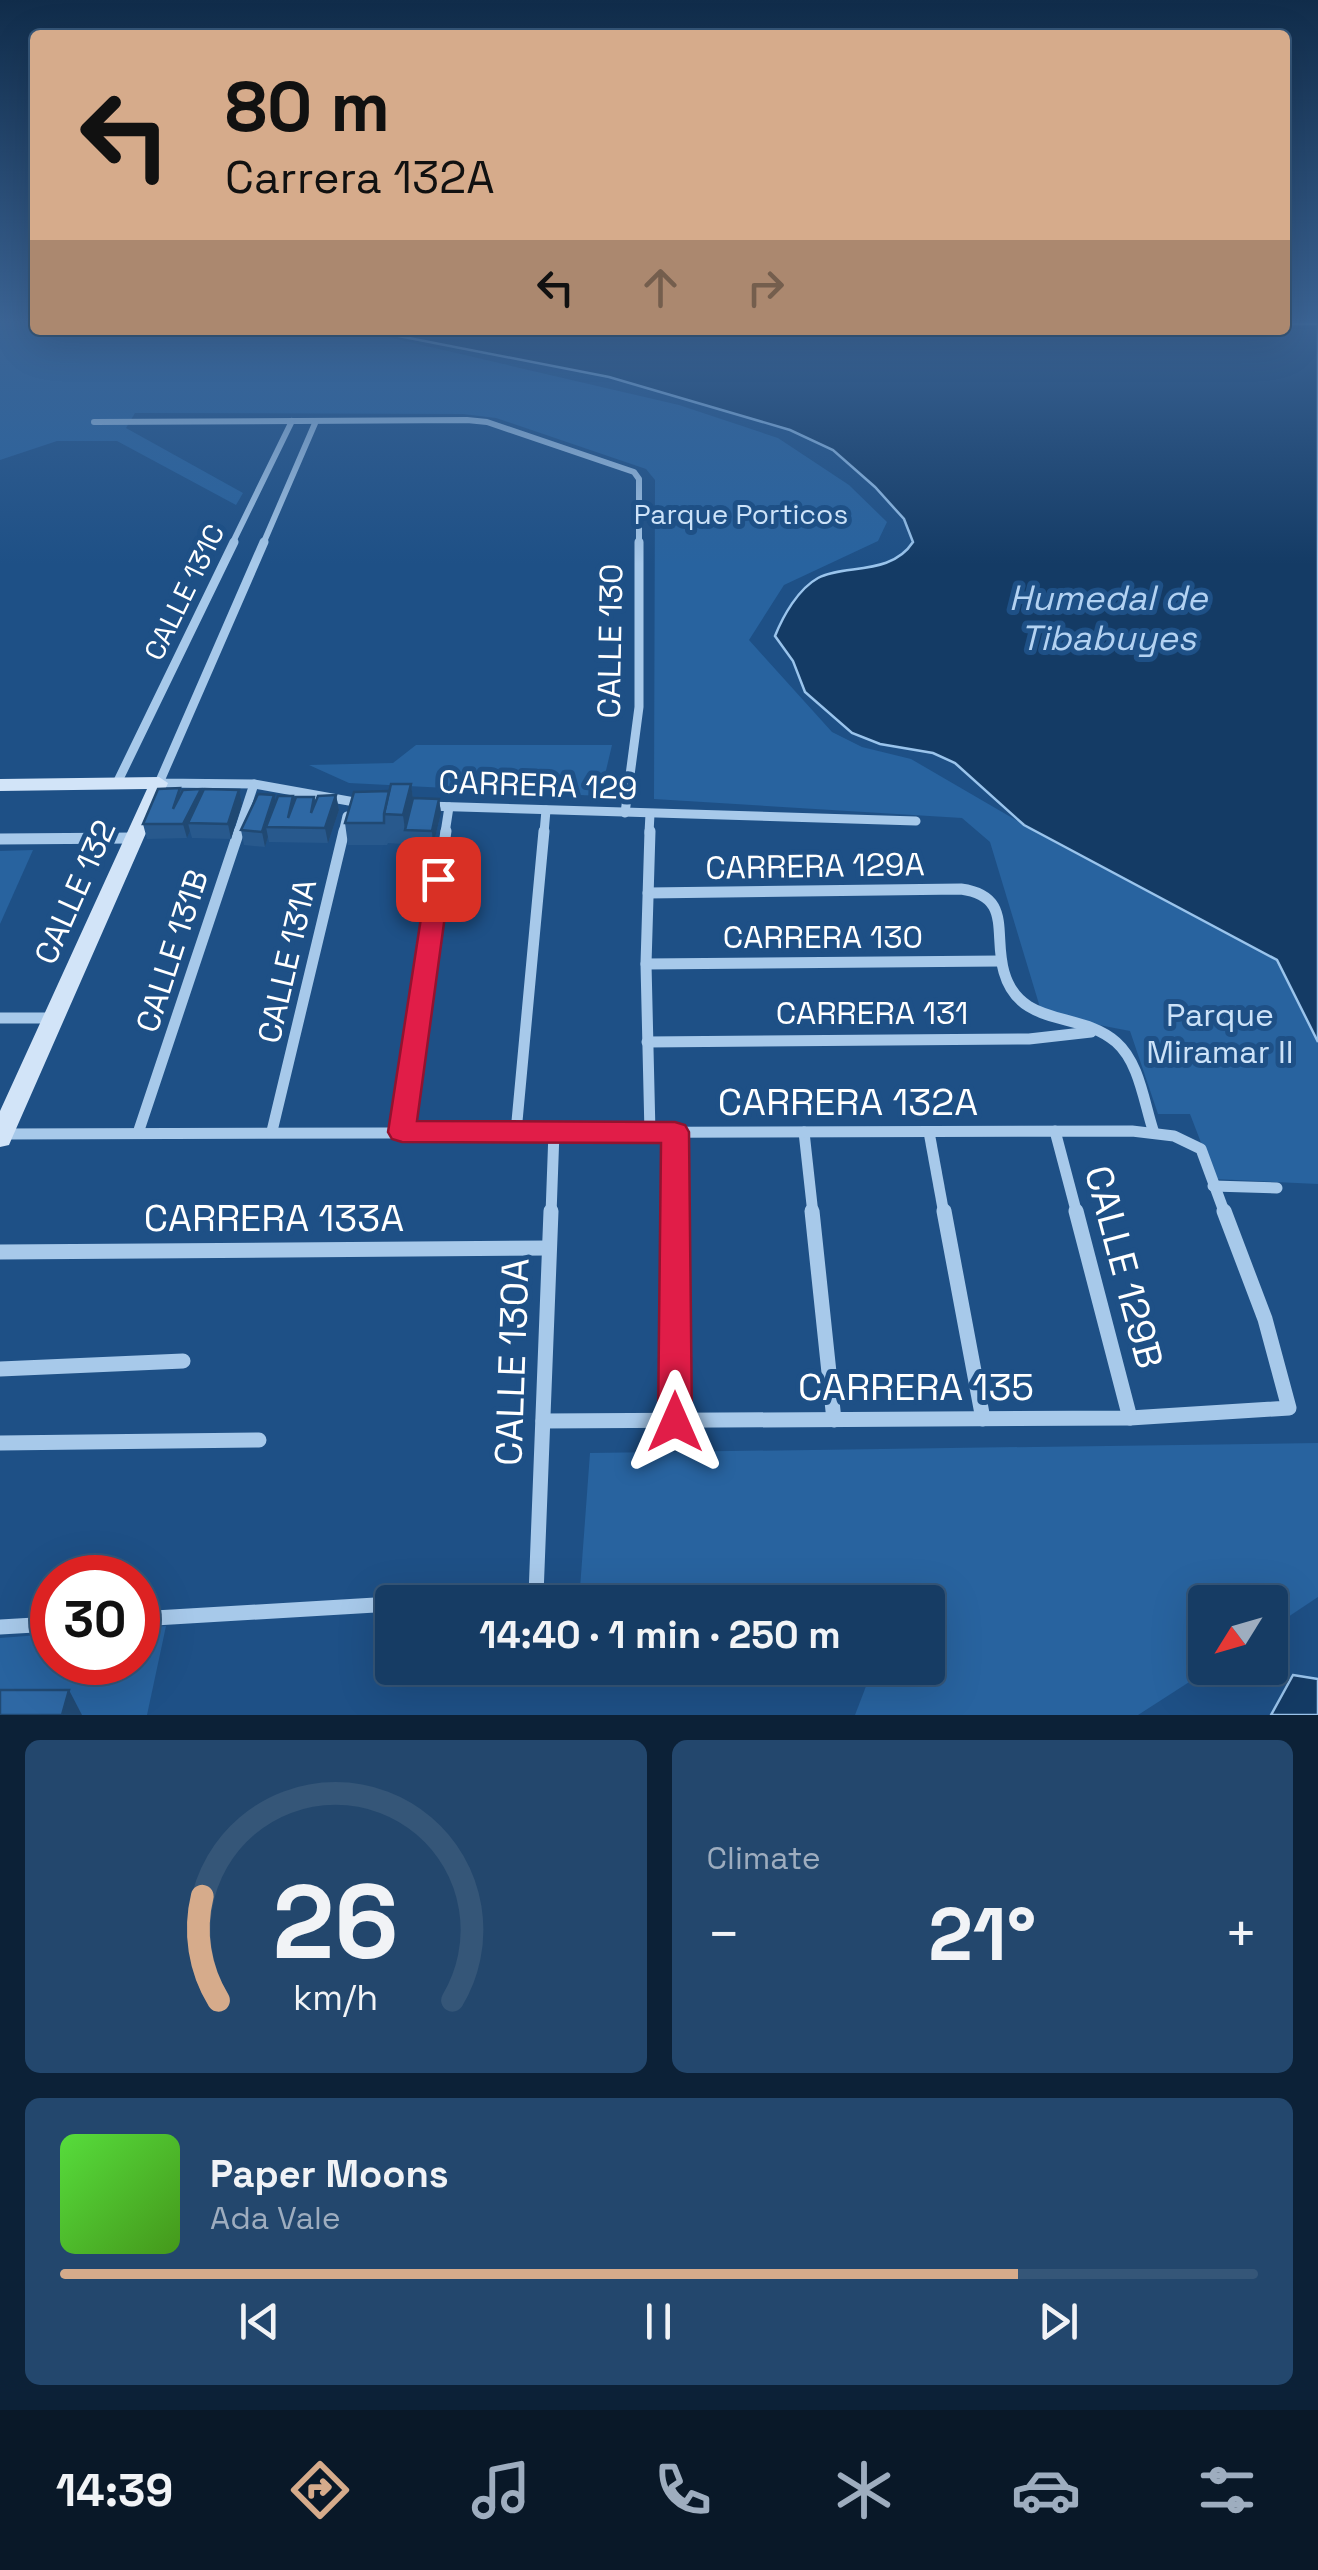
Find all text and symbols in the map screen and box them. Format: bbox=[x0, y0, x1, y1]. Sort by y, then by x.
text: 80 m bbox=[225, 62, 390, 151]
icon: left bbox=[60, 70, 190, 200]
text: Carrera 132A bbox=[225, 149, 495, 206]
icon: left bbox=[528, 260, 583, 315]
icon: ahead bbox=[633, 260, 688, 315]
icon: right bbox=[738, 260, 793, 315]
park label: Parque Porticos bbox=[634, 496, 848, 532]
street label: CALLE 131C bbox=[136, 518, 232, 666]
street label: CALLE 130 bbox=[589, 563, 631, 719]
water label: Humedal de Tibabuyes bbox=[1009, 576, 1209, 660]
street label: CARRERA 129 bbox=[438, 762, 638, 808]
street label: CALLE 132 bbox=[25, 814, 125, 970]
pin bbox=[396, 837, 481, 922]
street label: CARRERA 129A bbox=[705, 844, 925, 888]
icon: arrive bbox=[411, 852, 466, 907]
street label: CALLE 131B bbox=[127, 865, 217, 1037]
street label: CALLE 131A bbox=[249, 875, 325, 1047]
street label: CARRERA 130 bbox=[723, 917, 923, 957]
street label: CARRERA 131 bbox=[776, 993, 968, 1033]
park label: Parque Miramar II bbox=[1146, 995, 1294, 1072]
street label: CARRERA 132A bbox=[718, 1078, 978, 1126]
street label: CALLE 129B bbox=[1074, 1160, 1174, 1374]
street label: CARRERA 133A bbox=[144, 1194, 404, 1242]
street label: CALLE 130A bbox=[484, 1257, 540, 1467]
street label: CARRERA 135 bbox=[798, 1363, 1034, 1411]
position arrow bbox=[623, 1370, 727, 1474]
speed limit sign: 30 bbox=[30, 1555, 160, 1685]
north arrow bbox=[1188, 1585, 1288, 1685]
map controls bbox=[1188, 1585, 1288, 1685]
text: 14:40 · 1 min · 250 m bbox=[479, 1611, 841, 1659]
text: Climate bbox=[707, 1838, 821, 1878]
text: 26 bbox=[273, 1856, 399, 1988]
text: 21° bbox=[928, 1886, 1036, 1982]
text: − bbox=[707, 1899, 741, 1969]
text: + bbox=[1224, 1899, 1258, 1969]
text: km/h bbox=[293, 1975, 378, 2020]
text: Paper Moons bbox=[210, 2150, 449, 2198]
text: Ada Vale bbox=[210, 2198, 341, 2238]
icon: previous bbox=[232, 2294, 287, 2349]
icon: pause bbox=[631, 2294, 686, 2349]
icon: next bbox=[1031, 2294, 1086, 2349]
icon: directions bbox=[285, 2455, 355, 2525]
icon: music bbox=[466, 2455, 536, 2525]
icon: phone bbox=[648, 2455, 718, 2525]
icon: climate bbox=[829, 2455, 899, 2525]
icon: car bbox=[1011, 2455, 1081, 2525]
icon: filters bbox=[1192, 2455, 1262, 2525]
text: 14:39 bbox=[56, 2462, 173, 2519]

